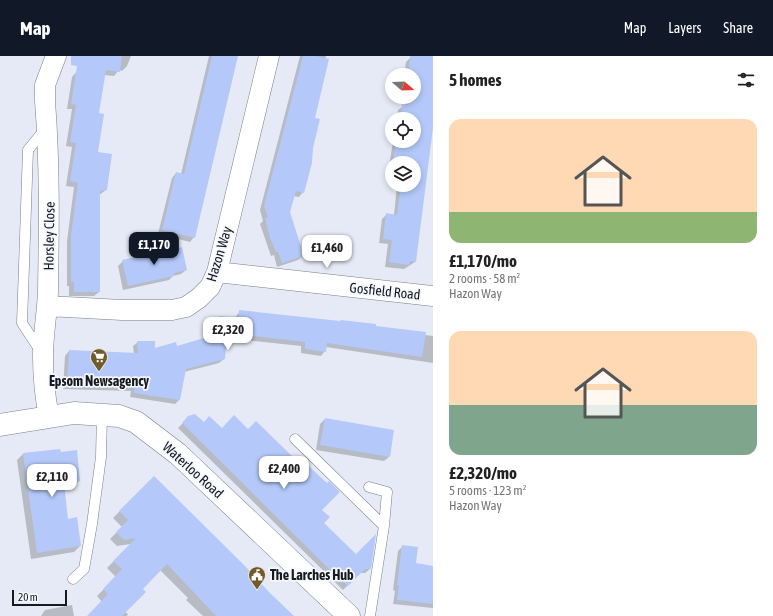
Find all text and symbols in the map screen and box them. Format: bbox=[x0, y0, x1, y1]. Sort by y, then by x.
text: Map bbox=[20, 17, 51, 39]
text: Map bbox=[624, 20, 646, 36]
text: Layers bbox=[668, 20, 701, 36]
text: Share bbox=[723, 20, 753, 36]
north arrow bbox=[385, 68, 421, 104]
map controls bbox=[385, 68, 421, 192]
icon: filters bbox=[735, 69, 757, 91]
text: 5 homes bbox=[449, 70, 502, 90]
button: locate bbox=[385, 112, 421, 148]
icon: home bbox=[567, 145, 639, 217]
button: layers bbox=[385, 156, 421, 192]
street label: Horsley Close bbox=[40, 201, 58, 271]
street label: Hazon Way bbox=[203, 224, 235, 284]
pin: £1,170 bbox=[121, 232, 187, 266]
pin: £1,460 bbox=[294, 235, 360, 269]
text: £1,170 bbox=[138, 237, 170, 252]
text: £1,460 bbox=[311, 240, 343, 255]
text: £1,170/mo bbox=[449, 251, 517, 271]
text: 2 rooms · 58 m² bbox=[449, 271, 520, 286]
street label: Gosfield Road bbox=[349, 279, 421, 303]
text: Hazon Way bbox=[449, 286, 502, 301]
pin: £2,320 bbox=[195, 317, 261, 351]
text: £2,320 bbox=[212, 322, 244, 337]
supermarket icon: Epsom Newsagency bbox=[89, 347, 109, 372]
icon: home bbox=[567, 357, 639, 429]
place label: Epsom Newsagency bbox=[49, 373, 149, 389]
street label: Waterloo Road bbox=[159, 439, 227, 501]
pin: £2,400 bbox=[251, 456, 317, 490]
text: £2,400 bbox=[268, 461, 300, 476]
text: £2,320/mo bbox=[449, 463, 517, 483]
pin: £2,110 bbox=[19, 464, 85, 498]
text: £2,110 bbox=[36, 469, 68, 484]
text: 5 rooms · 123 m² bbox=[449, 483, 526, 498]
text: Hazon Way bbox=[449, 498, 502, 513]
public building icon: The Larches Hub bbox=[247, 565, 267, 590]
place label: The Larches Hub bbox=[270, 567, 354, 583]
scale bar bbox=[12, 588, 67, 607]
text: 20 m bbox=[18, 591, 38, 603]

